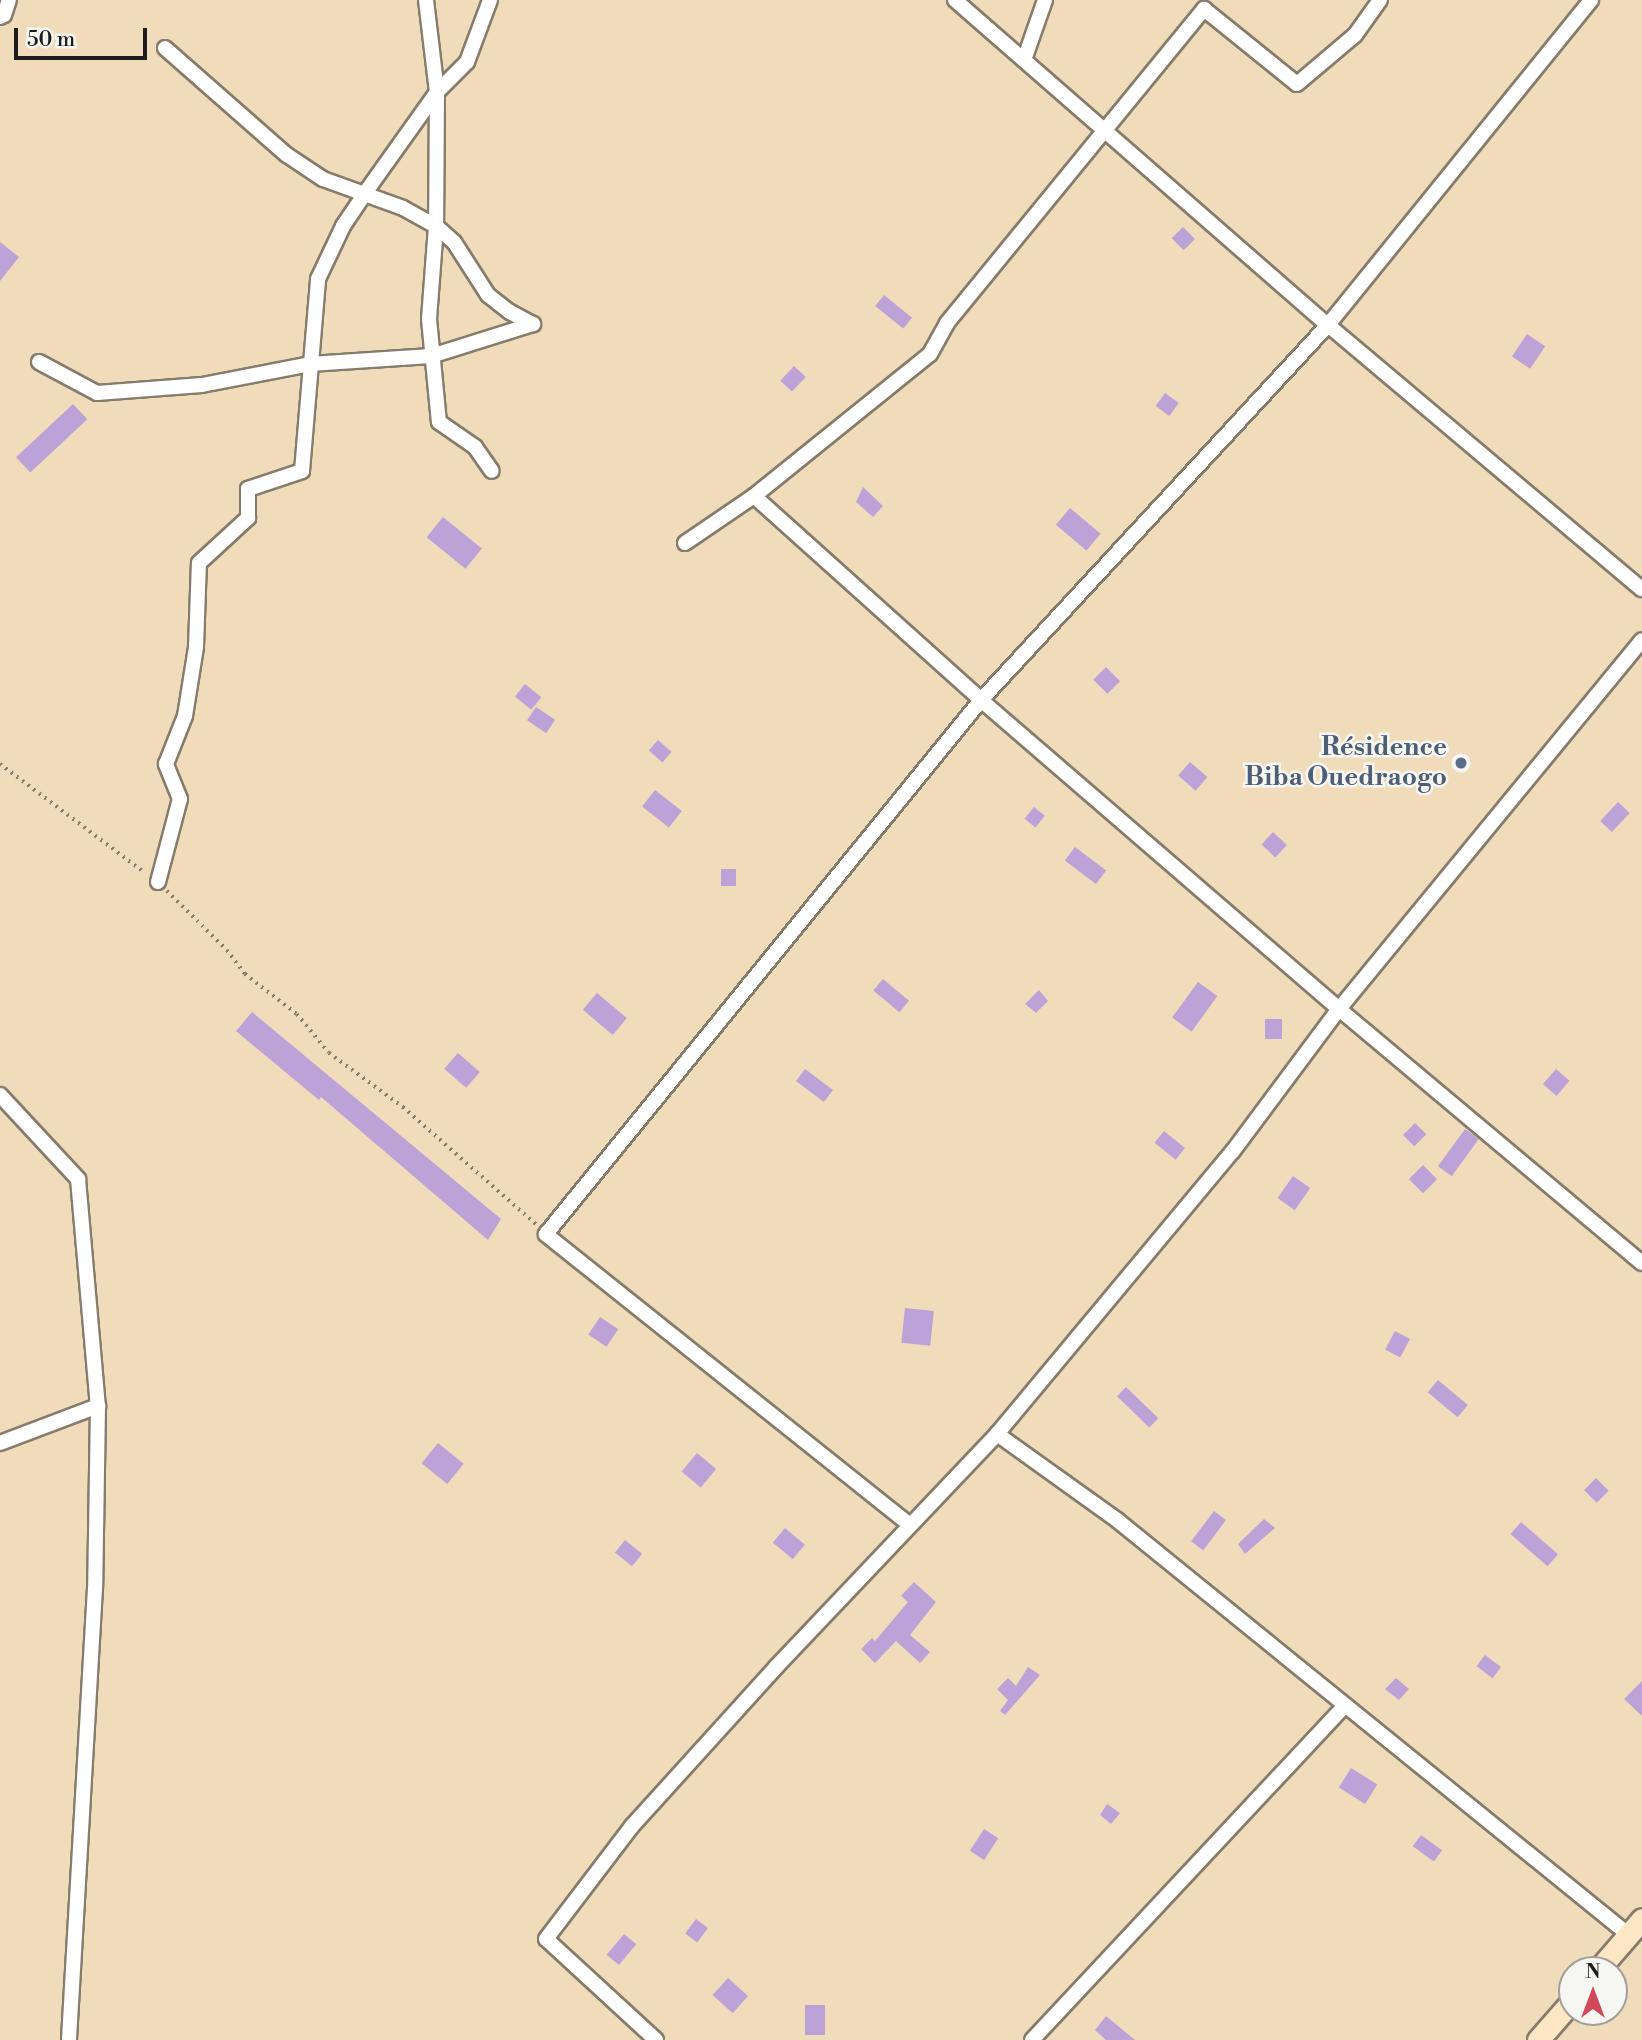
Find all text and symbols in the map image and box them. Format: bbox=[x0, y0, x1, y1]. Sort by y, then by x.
scale bar bbox=[18, 14, 150, 58]
text: 50 m bbox=[27, 27, 75, 53]
place label: Résidence Biba Ouedraogo bbox=[1245, 732, 1447, 794]
marker: Résidence Biba Ouedraogo bbox=[1453, 755, 1469, 771]
north arrow bbox=[1558, 1956, 1628, 2026]
text: N bbox=[1585, 1960, 1601, 1984]

